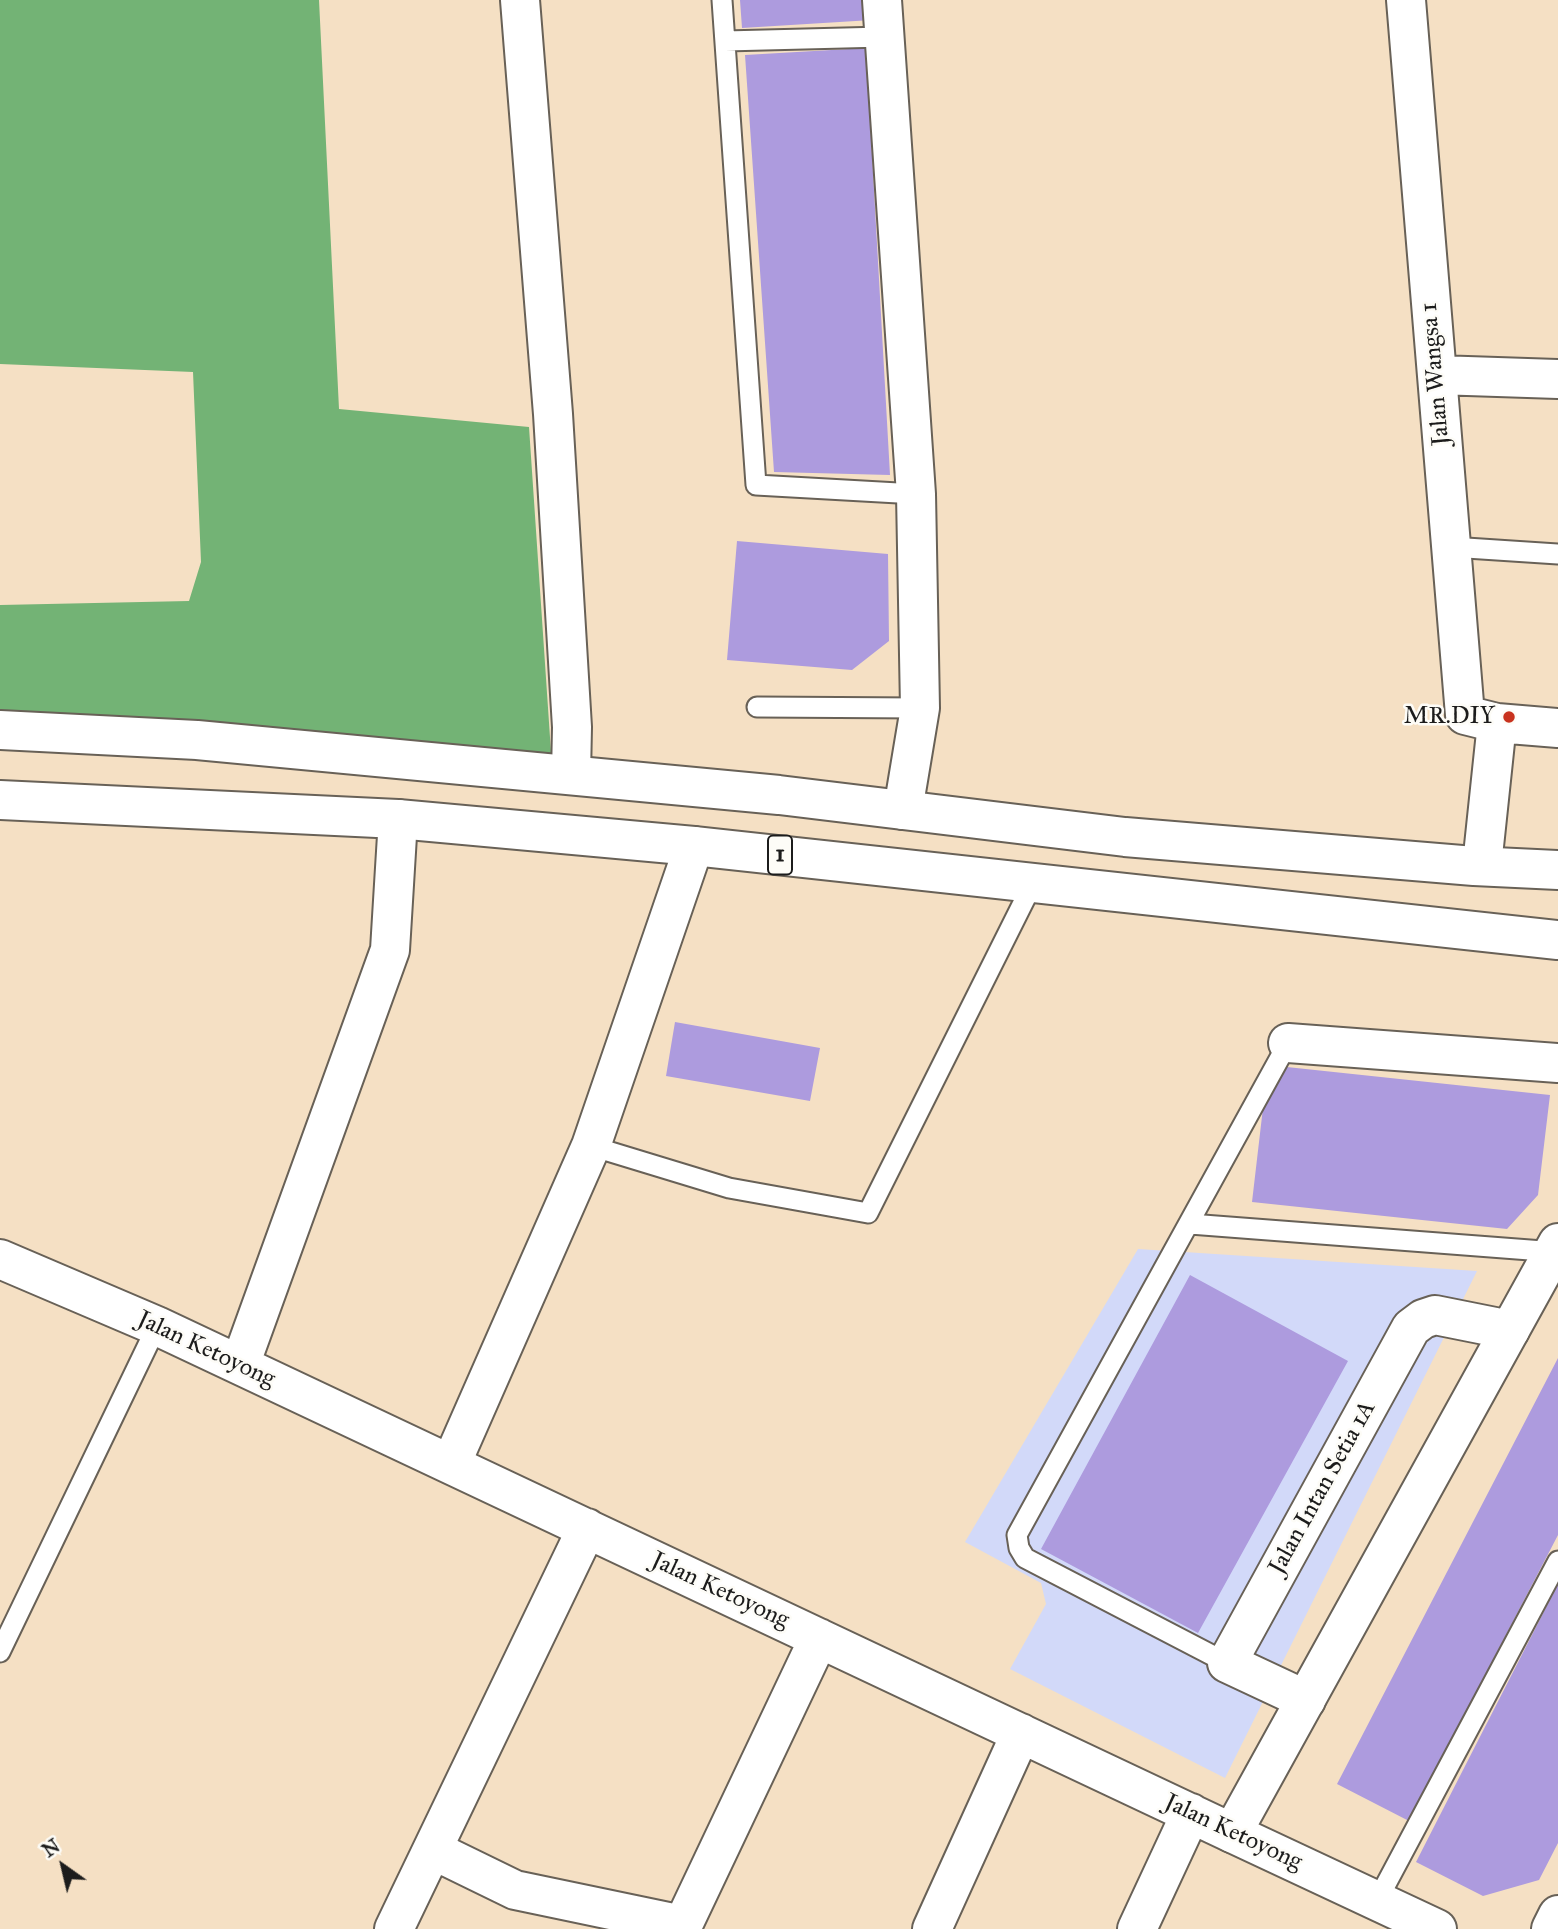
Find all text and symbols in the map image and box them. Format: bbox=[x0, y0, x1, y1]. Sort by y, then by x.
street label: Jalan Wangsa 1 bbox=[1415, 301, 1457, 447]
place label: MR.DIY bbox=[1404, 703, 1495, 731]
marker: MR.DIY bbox=[1501, 709, 1517, 725]
road number: 1 bbox=[768, 835, 792, 874]
street label: Jalan Ketoyong bbox=[132, 1305, 280, 1395]
street label: Jalan Intan Setia 1A bbox=[1263, 1396, 1383, 1580]
street label: Jalan Ketoyong bbox=[646, 1546, 794, 1636]
street label: Jalan Ketoyong bbox=[1159, 1788, 1307, 1878]
north arrow bbox=[28, 1831, 98, 1901]
text: N bbox=[38, 1834, 64, 1862]

